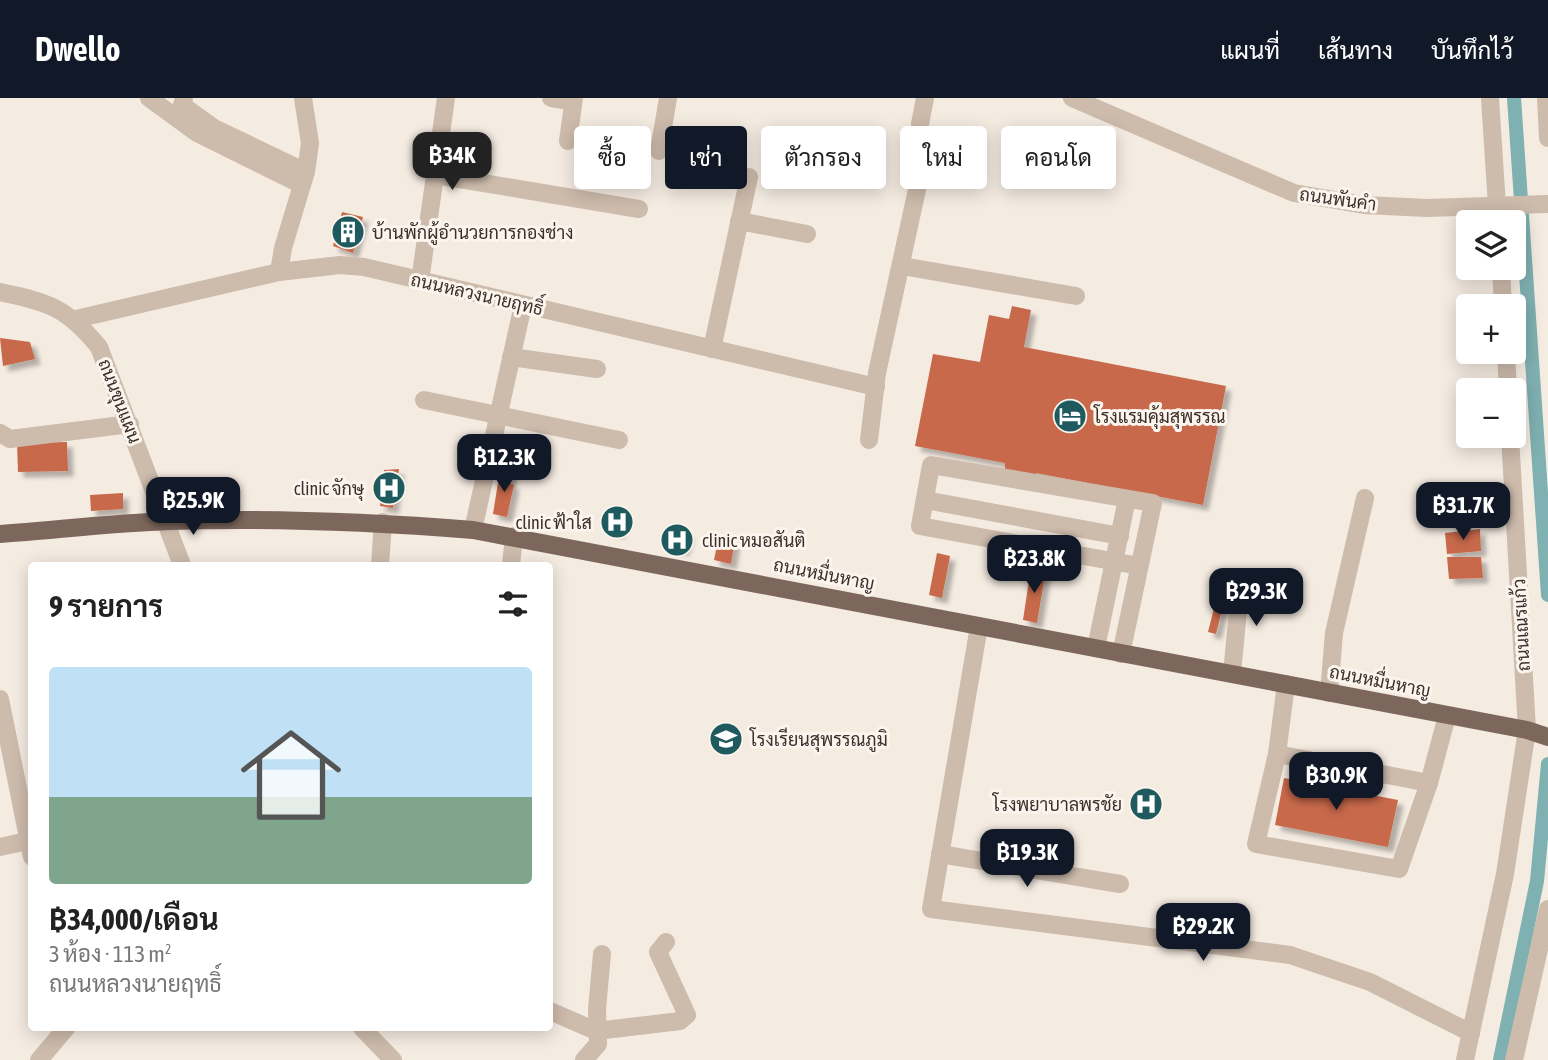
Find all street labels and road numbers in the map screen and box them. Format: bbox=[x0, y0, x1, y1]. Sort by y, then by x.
street label: ถนนพันคำ bbox=[1298, 183, 1378, 215]
street label: ถนนหลวงนายฤทธิ์ bbox=[409, 264, 547, 320]
street label: ถนนขุนแผน bbox=[92, 356, 146, 447]
street label: ถนนหมื่นหาญ bbox=[772, 549, 877, 595]
street label: ถนนเณรแก้ว bbox=[1507, 578, 1534, 672]
street label: ถนนหมื่นหาญ bbox=[1328, 656, 1433, 702]

